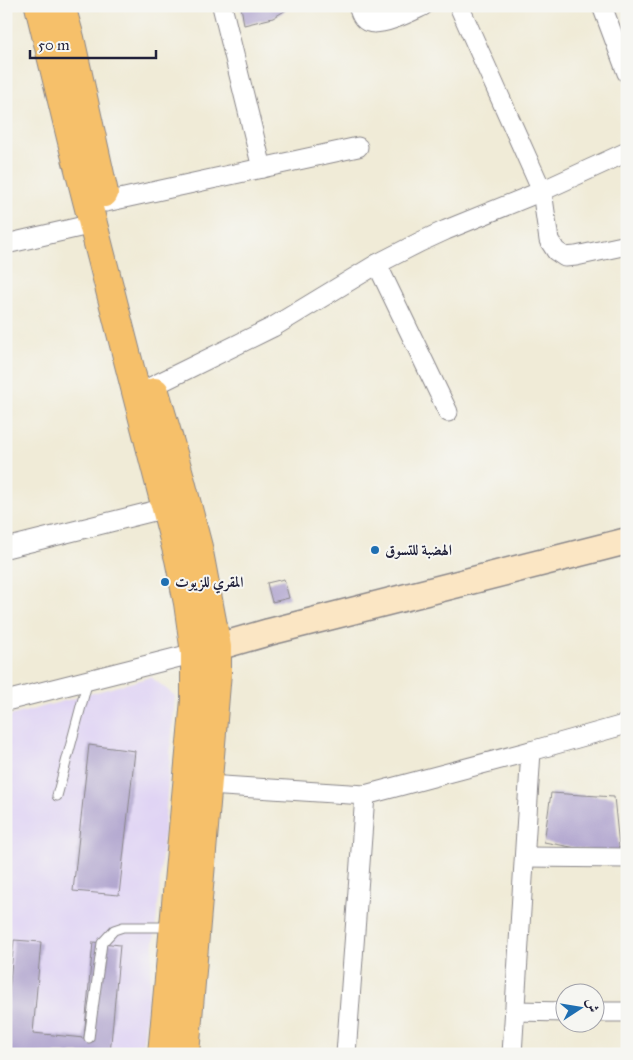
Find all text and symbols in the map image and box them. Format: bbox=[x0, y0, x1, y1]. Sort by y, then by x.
scale bar bbox=[30, 28, 156, 60]
text: 50 m bbox=[38, 36, 70, 54]
place label: الهضبة للتسوق bbox=[385, 541, 452, 559]
marker: الهضبة للتسوق bbox=[369, 544, 381, 556]
place label: المقري للزيوت bbox=[175, 573, 244, 594]
marker: المقري للزيوت bbox=[159, 576, 171, 588]
north arrow bbox=[556, 982, 606, 1032]
text: ش bbox=[582, 997, 602, 1014]

